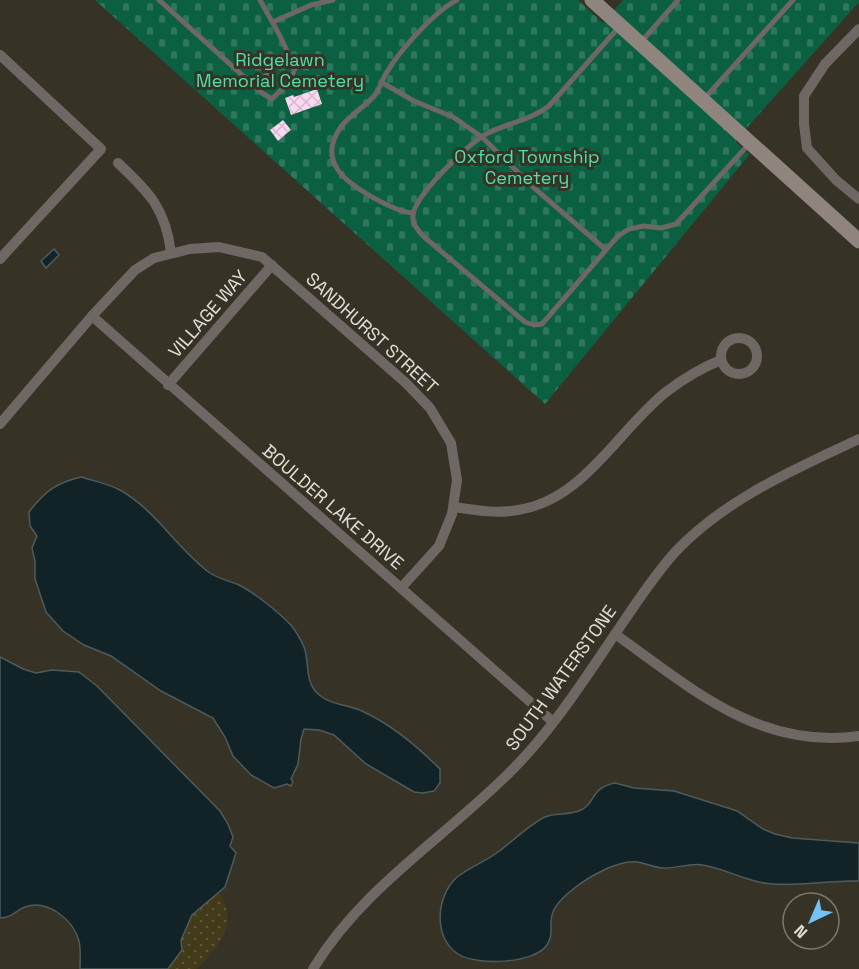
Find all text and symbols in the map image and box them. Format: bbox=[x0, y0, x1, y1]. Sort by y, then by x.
park label: Ridgelawn Memorial Cemetery bbox=[196, 48, 364, 92]
park label: Oxford Township Cemetery bbox=[454, 145, 600, 189]
street label: VILLAGE WAY bbox=[163, 265, 252, 362]
street label: SANDHURST STREET bbox=[302, 267, 443, 398]
street label: BOULDER LAKE DRIVE bbox=[258, 439, 409, 574]
street label: SOUTH WATERSTONE bbox=[500, 601, 621, 755]
north arrow bbox=[781, 891, 841, 951]
text: N bbox=[790, 920, 812, 943]

